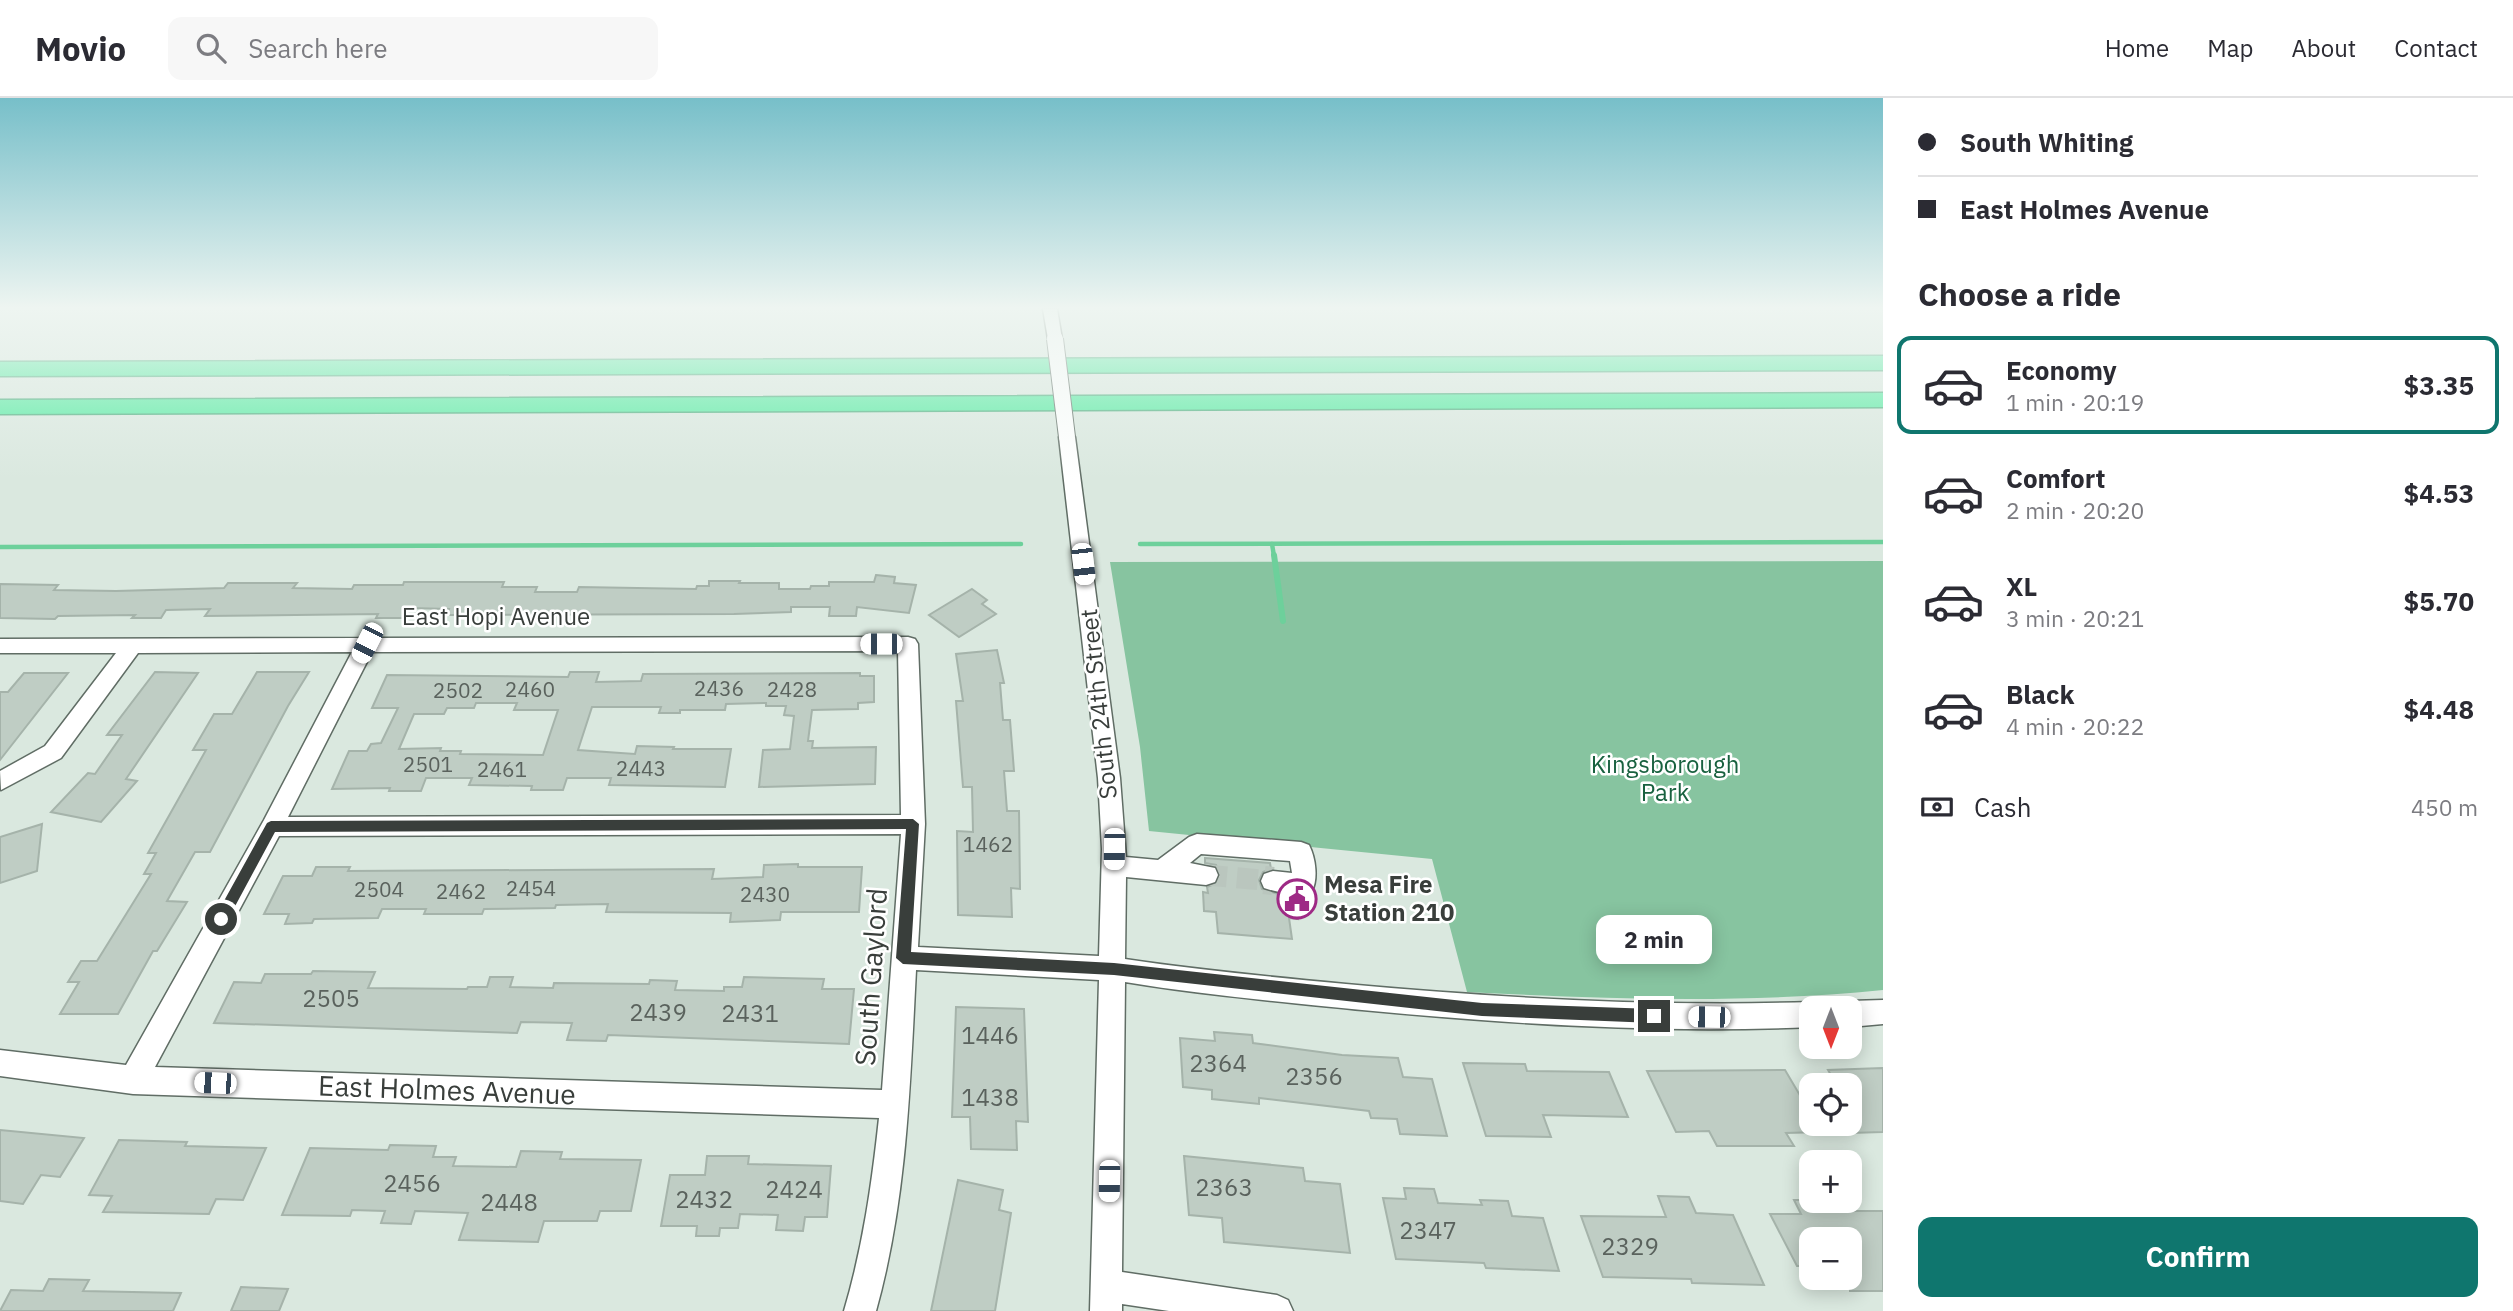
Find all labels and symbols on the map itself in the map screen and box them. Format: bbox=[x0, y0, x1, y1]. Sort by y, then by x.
car bbox=[1071, 542, 1096, 586]
street label: East Hopi Avenue bbox=[402, 600, 590, 632]
street label: South 24th Street bbox=[1072, 607, 1124, 801]
car bbox=[349, 620, 386, 666]
car bbox=[861, 634, 903, 655]
house number: 2436 bbox=[694, 674, 744, 702]
house number: 2460 bbox=[505, 675, 555, 703]
house number: 2428 bbox=[767, 675, 817, 703]
house number: 2502 bbox=[433, 676, 483, 704]
park label: Kingsborough Park bbox=[1591, 748, 1739, 808]
house number: 2501 bbox=[403, 750, 453, 778]
house number: 2443 bbox=[616, 754, 666, 782]
house number: 2461 bbox=[477, 755, 527, 783]
car bbox=[1104, 828, 1125, 870]
house number: 1462 bbox=[963, 830, 1013, 858]
place label: Mesa Fire Station 210 bbox=[1324, 868, 1454, 928]
house number: 2454 bbox=[506, 874, 556, 902]
house number: 2504 bbox=[354, 875, 404, 903]
house number: 2462 bbox=[436, 877, 486, 905]
public building icon: Mesa Fire Station 210 bbox=[1276, 878, 1318, 920]
house number: 2430 bbox=[740, 880, 790, 908]
street label: South Gaylord bbox=[846, 887, 895, 1067]
route start bbox=[205, 903, 237, 935]
callout: 2 min bbox=[1596, 914, 1712, 964]
house number: 2505 bbox=[302, 982, 360, 1014]
house number: 2439 bbox=[629, 996, 687, 1028]
north arrow bbox=[1799, 996, 1862, 1059]
house number: 2431 bbox=[721, 997, 779, 1029]
route end bbox=[1638, 1000, 1670, 1032]
car bbox=[1688, 1006, 1731, 1028]
house number: 1446 bbox=[961, 1019, 1019, 1051]
house number: 2364 bbox=[1189, 1047, 1247, 1079]
house number: 2356 bbox=[1285, 1060, 1343, 1092]
street label: East Holmes Avenue bbox=[318, 1067, 576, 1112]
car bbox=[194, 1072, 237, 1094]
house number: 1438 bbox=[961, 1081, 1019, 1113]
car bbox=[1099, 1160, 1120, 1202]
house number: 2456 bbox=[383, 1167, 441, 1199]
house number: 2363 bbox=[1195, 1171, 1253, 1203]
house number: 2424 bbox=[765, 1173, 823, 1205]
house number: 2432 bbox=[675, 1183, 733, 1215]
house number: 2448 bbox=[480, 1186, 538, 1218]
house number: 2347 bbox=[1399, 1214, 1457, 1246]
house number: 2329 bbox=[1601, 1230, 1659, 1262]

